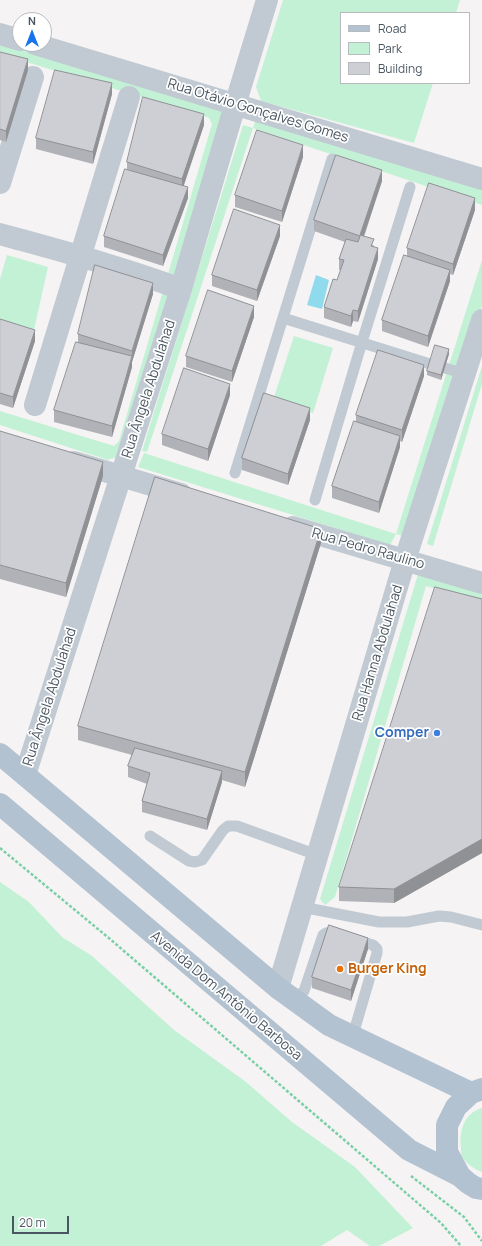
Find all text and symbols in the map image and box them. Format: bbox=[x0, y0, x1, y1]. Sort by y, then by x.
north arrow bbox=[12, 12, 52, 52]
legend bbox=[340, 12, 470, 84]
text: N bbox=[28, 13, 36, 28]
text: Road bbox=[378, 20, 406, 37]
text: Park bbox=[378, 40, 402, 57]
text: Building bbox=[378, 60, 422, 77]
street label: Rua Otávio Gonçalves Gomes bbox=[166, 75, 350, 147]
street label: Rua Ângela Abdulahad bbox=[119, 318, 179, 460]
street label: Rua Pedro Raulino bbox=[310, 525, 426, 573]
street label: Rua Hanna Abdulahad bbox=[349, 583, 407, 723]
street label: Rua Ângela Abdulahad bbox=[20, 626, 80, 768]
place label: Comper bbox=[375, 725, 429, 741]
marker: Comper bbox=[432, 728, 442, 738]
street label: Avenida Dom Antônio Barbosa bbox=[147, 928, 305, 1064]
place label: Burger King bbox=[348, 961, 427, 977]
marker: Burger King bbox=[335, 964, 345, 974]
scale bar bbox=[14, 1208, 71, 1234]
text: 20 m bbox=[19, 1214, 46, 1231]

